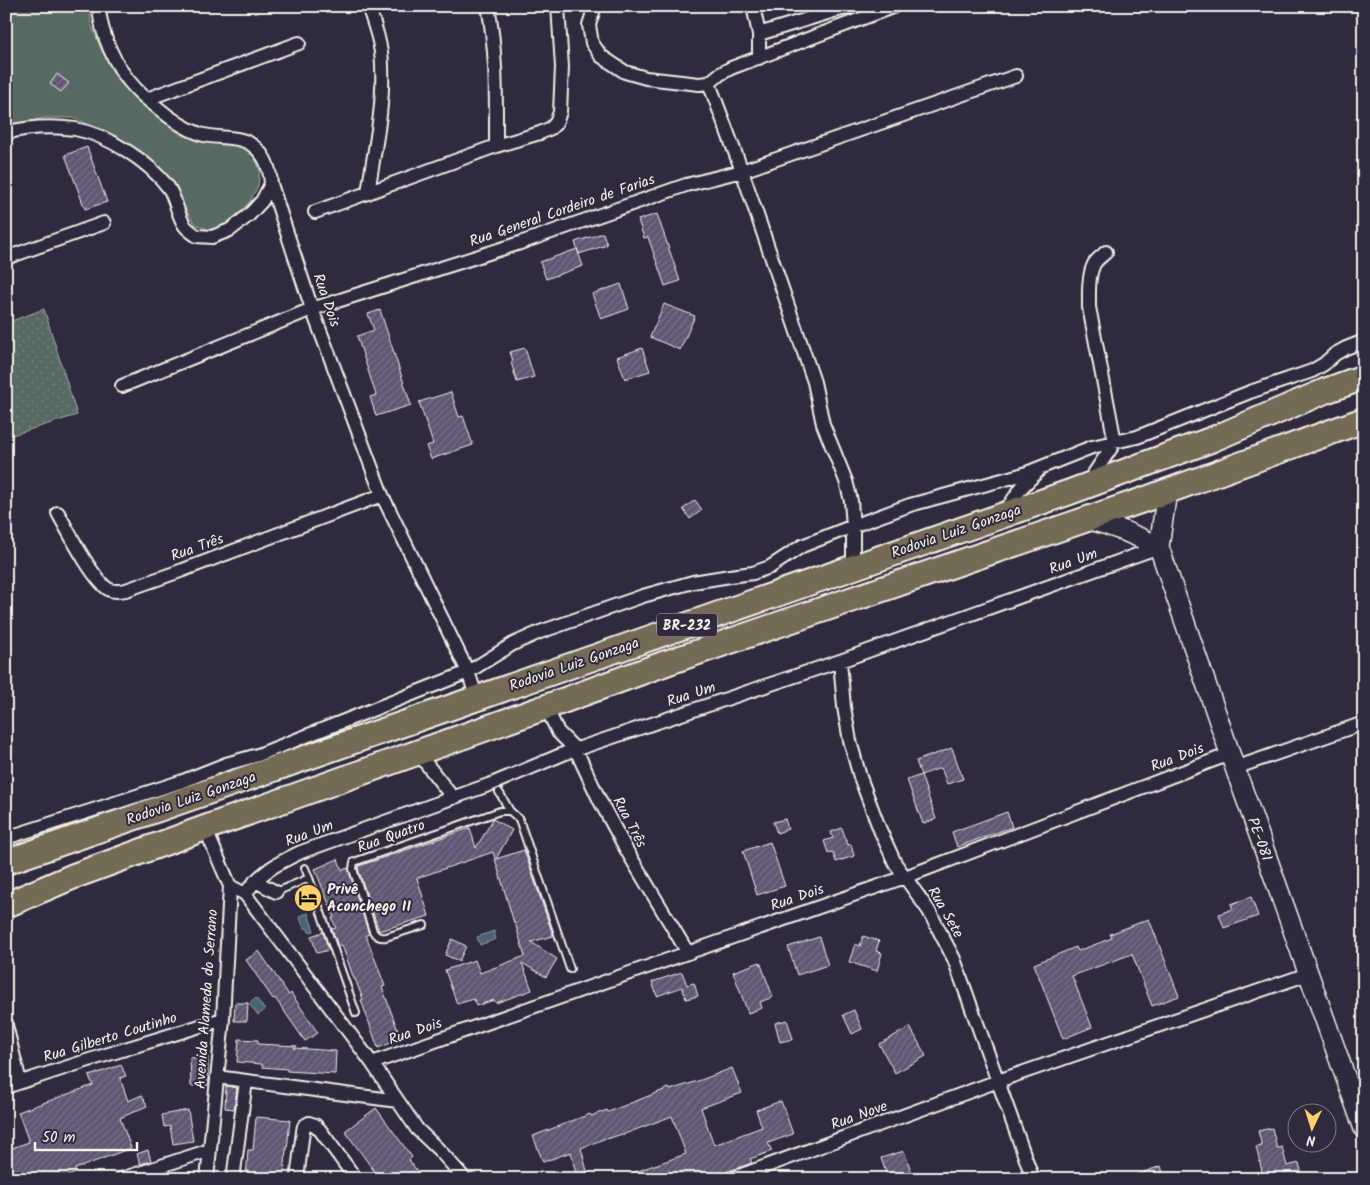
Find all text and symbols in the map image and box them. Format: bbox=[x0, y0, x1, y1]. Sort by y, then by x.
street label: Rua General Cordeiro de Farias bbox=[466, 168, 659, 254]
street label: Rua Dois bbox=[306, 270, 347, 331]
street label: Rodovia Luiz Gonzaga bbox=[888, 498, 1025, 565]
street label: Rua Três bbox=[167, 527, 228, 569]
street label: Rua Um bbox=[1046, 542, 1101, 582]
road number: BR-232 bbox=[657, 614, 717, 636]
street label: Rodovia Luiz Gonzaga bbox=[506, 631, 643, 698]
street label: Rua Um bbox=[664, 676, 719, 714]
street label: Rua Dois bbox=[1147, 737, 1208, 779]
street label: Rodovia Luiz Gonzaga bbox=[123, 765, 260, 832]
street label: Rua Três bbox=[606, 793, 653, 853]
street label: Rua Um bbox=[282, 814, 337, 854]
street label: Rua Quatro bbox=[354, 814, 429, 860]
street label: PE-081 bbox=[1240, 814, 1278, 865]
street label: Rua Dois bbox=[767, 877, 828, 918]
place label: Privê Aconchego II bbox=[327, 878, 412, 919]
street label: Rua Sete bbox=[921, 882, 970, 943]
hotel icon: Privê Aconchego II bbox=[293, 883, 323, 913]
street label: Avenida Alameda do Serrano bbox=[189, 908, 225, 1090]
street label: Rua Gilberto Coutinho bbox=[40, 1006, 180, 1070]
street label: Rua Dois bbox=[385, 1011, 446, 1052]
street label: Rua Nove bbox=[827, 1094, 891, 1137]
north arrow bbox=[1288, 1102, 1338, 1152]
scale bar bbox=[35, 1120, 138, 1152]
text: 50 m bbox=[42, 1126, 76, 1150]
text: N bbox=[1306, 1129, 1316, 1151]

